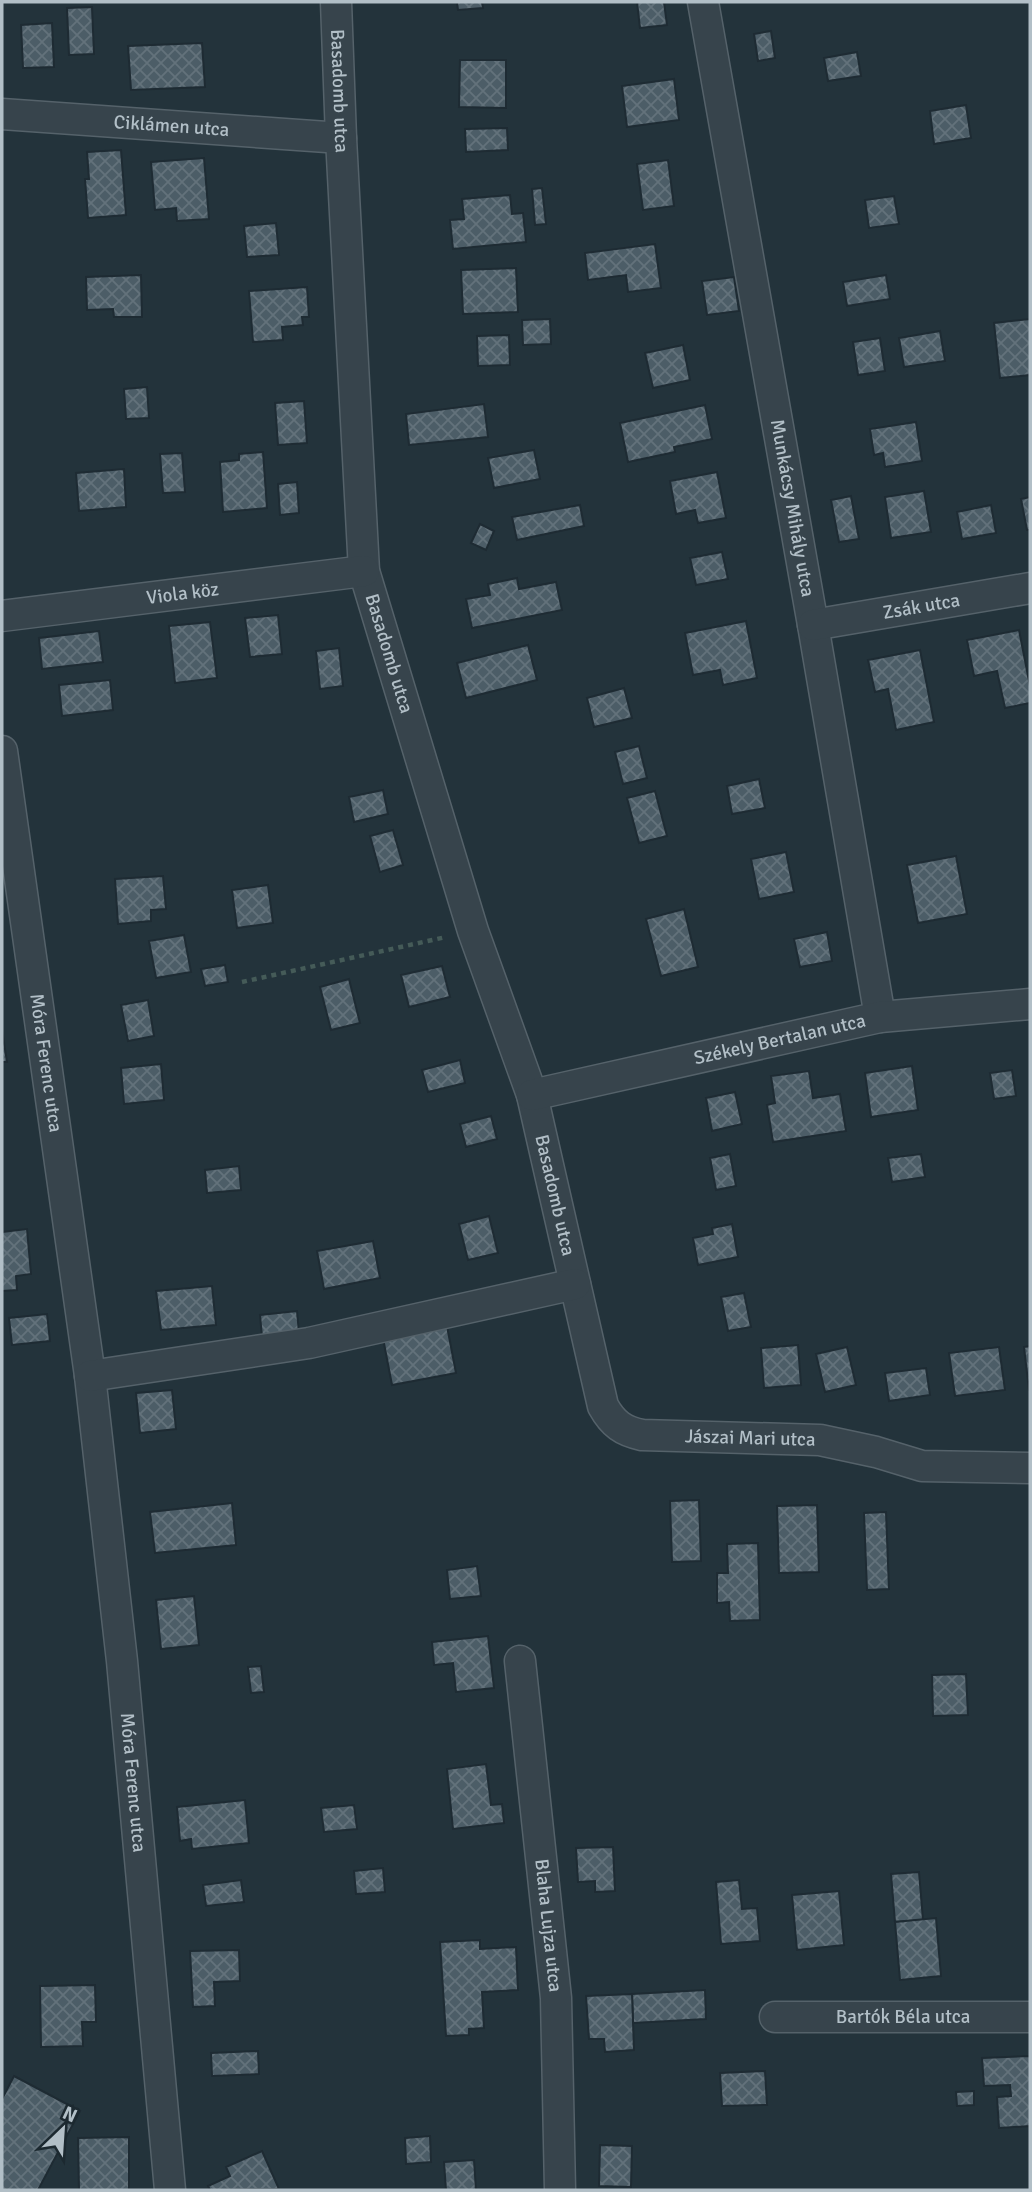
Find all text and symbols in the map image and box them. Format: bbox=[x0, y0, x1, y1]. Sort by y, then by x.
street label: Basadomb utca bbox=[325, 29, 354, 153]
street label: Ciklámen utca bbox=[113, 110, 230, 142]
street label: Munkácsy Mihály utca bbox=[765, 417, 820, 599]
street label: Viola köz bbox=[145, 577, 220, 610]
street label: Zsák utca bbox=[881, 588, 962, 625]
street label: Basadomb utca bbox=[360, 591, 418, 716]
street label: Móra Ferenc utca bbox=[24, 992, 68, 1134]
street label: Székely Bertalan utca bbox=[692, 1009, 868, 1070]
street label: Basadomb utca bbox=[529, 1132, 580, 1258]
street label: Jászai Mari utca bbox=[685, 1424, 816, 1452]
street label: Móra Ferenc utca bbox=[115, 1712, 151, 1853]
street label: Blaha Lujza utca bbox=[529, 1858, 567, 1993]
street label: Bartók Béla utca bbox=[836, 2005, 970, 2029]
north arrow bbox=[28, 2094, 98, 2164]
text: N bbox=[59, 2101, 81, 2128]

